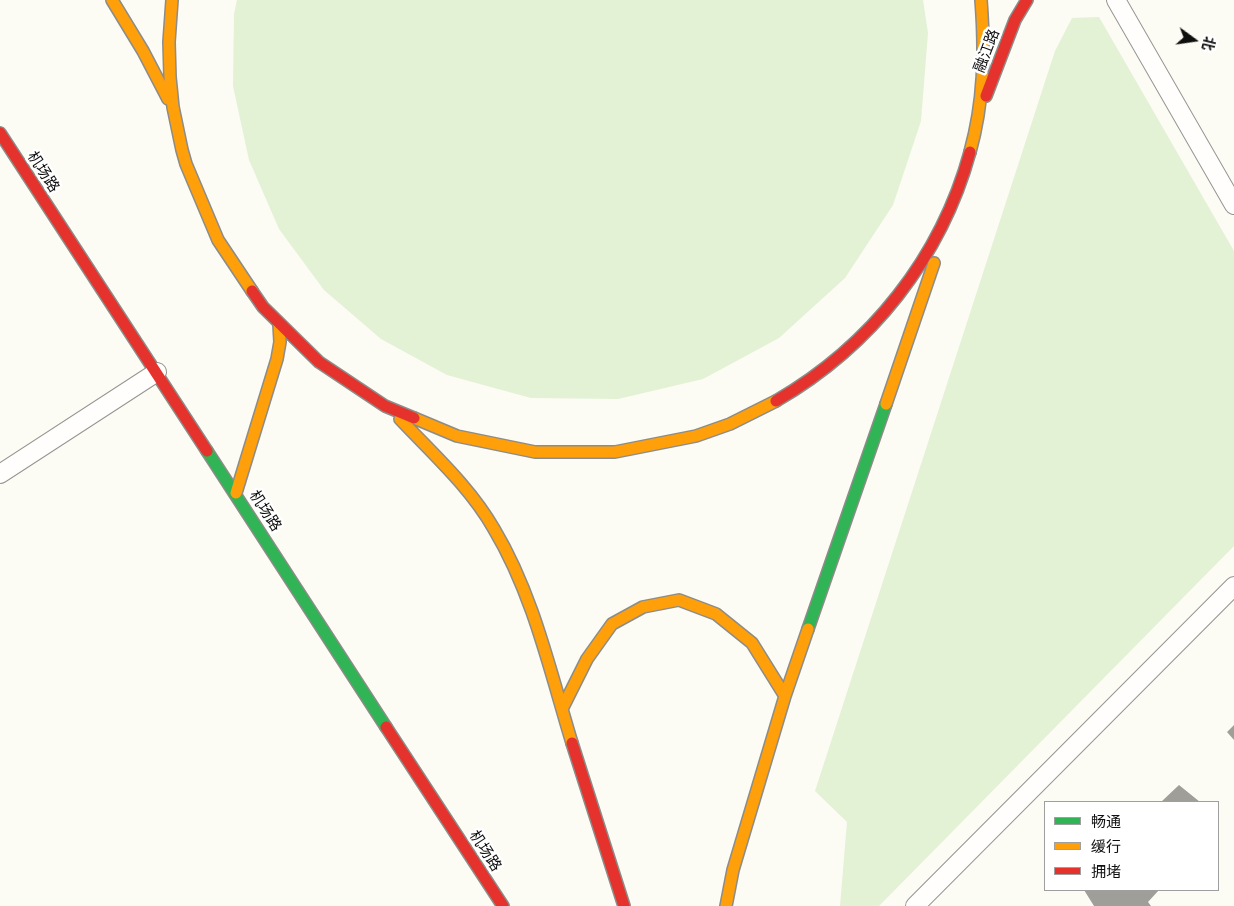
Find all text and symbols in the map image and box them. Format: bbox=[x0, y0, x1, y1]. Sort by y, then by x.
north arrow bbox=[1169, 15, 1219, 65]
street label: 融江路 bbox=[971, 27, 1003, 75]
text: 北 bbox=[1199, 35, 1218, 52]
street label: 机场路 bbox=[23, 148, 63, 196]
street label: 机场路 bbox=[245, 487, 285, 535]
legend bbox=[1044, 801, 1219, 891]
text: 畅通 bbox=[1091, 813, 1121, 831]
street label: 机场路 bbox=[465, 827, 505, 875]
text: 缓行 bbox=[1091, 838, 1121, 856]
text: 拥堵 bbox=[1091, 863, 1121, 881]

